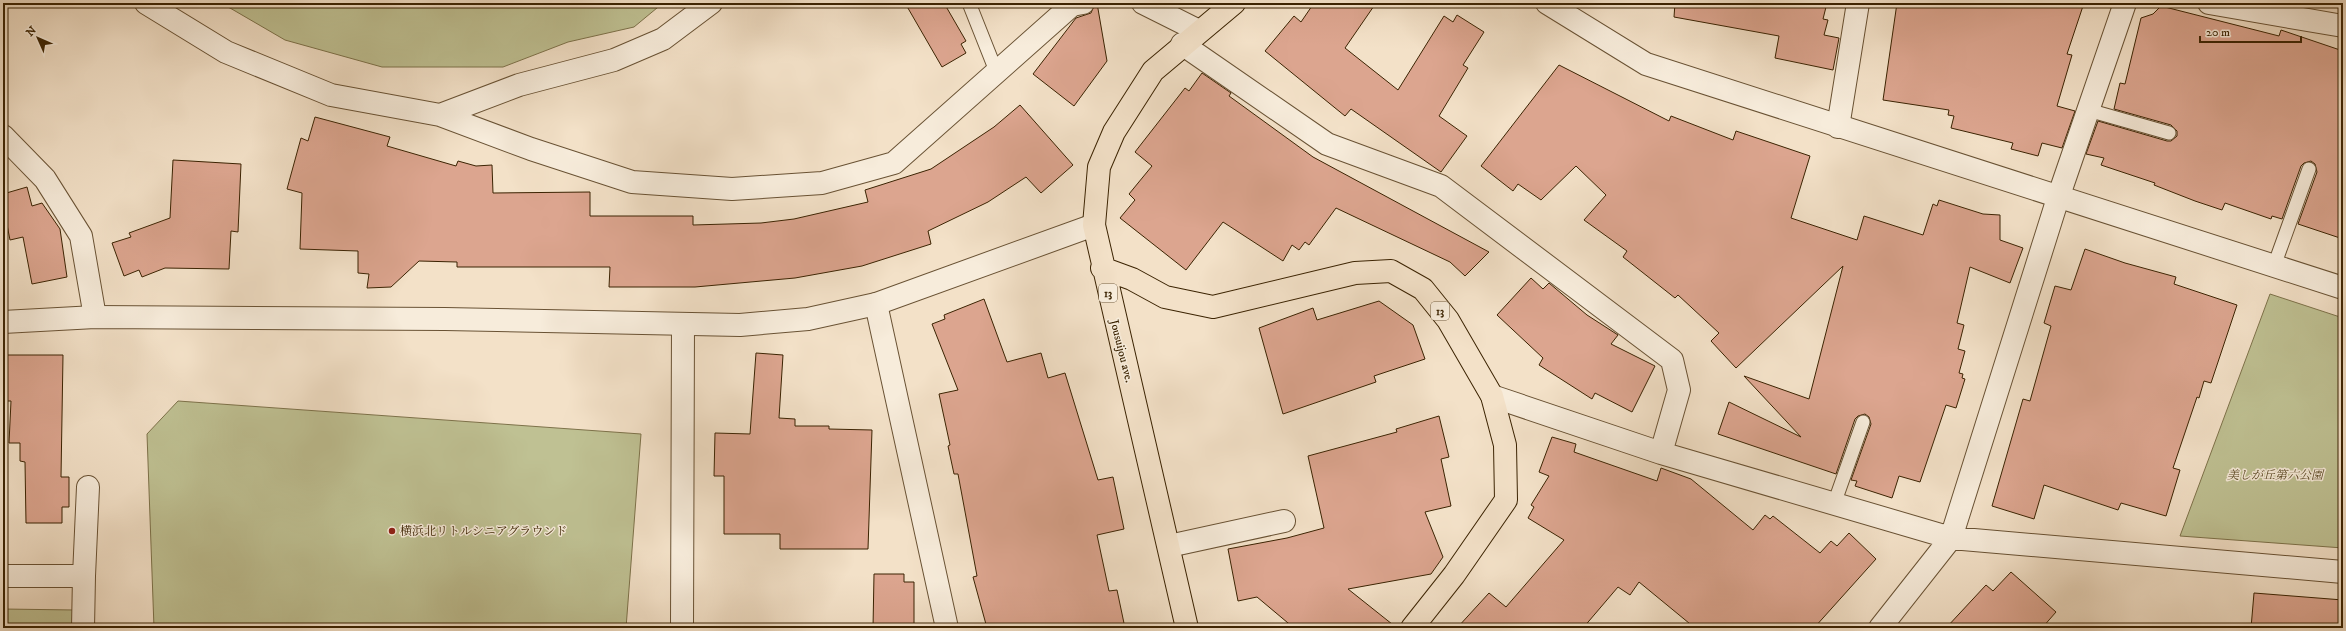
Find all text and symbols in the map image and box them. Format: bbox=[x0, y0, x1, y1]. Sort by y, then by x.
north arrow bbox=[18, 18, 58, 58]
scale bar bbox=[2200, 18, 2301, 44]
text: N bbox=[23, 23, 40, 40]
text: 20 m bbox=[2206, 25, 2230, 40]
road number: 13 bbox=[1099, 284, 1117, 302]
road number: 13 bbox=[1431, 302, 1449, 320]
street label: Jousuijou ave. bbox=[1106, 317, 1137, 384]
park label: 美しが丘第六公園 bbox=[2227, 468, 2325, 483]
place label: 横浜北リトルシニアグラウンド bbox=[400, 524, 567, 539]
marker: 横浜北リトルシニアグラウンド bbox=[387, 526, 397, 536]

